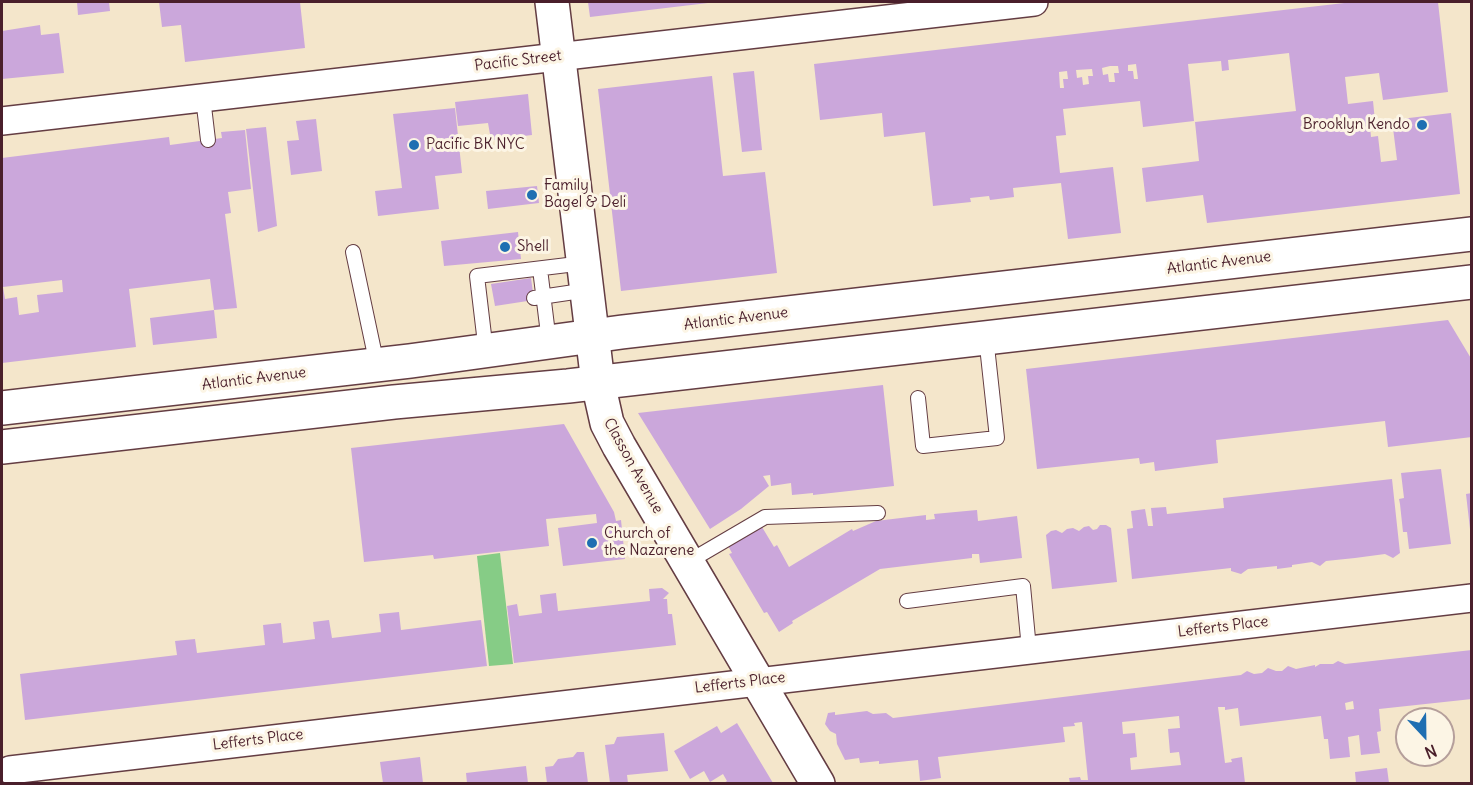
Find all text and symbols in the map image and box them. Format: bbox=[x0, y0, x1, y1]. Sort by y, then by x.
street label: Pacific Street bbox=[473, 47, 563, 75]
place label: Brooklyn Kendo bbox=[1303, 116, 1410, 134]
marker: Brooklyn Kendo bbox=[1415, 118, 1429, 132]
place label: Pacific BK NYC bbox=[426, 136, 525, 154]
marker: Pacific BK NYC bbox=[407, 138, 421, 152]
place label: Family Bagel & Deli bbox=[544, 177, 626, 212]
marker: Family Bagel & Deli bbox=[525, 188, 539, 202]
place label: Shell bbox=[517, 238, 549, 256]
marker: Shell bbox=[498, 240, 512, 254]
street label: Atlantic Avenue bbox=[1166, 248, 1272, 278]
street label: Atlantic Avenue bbox=[683, 304, 789, 334]
street label: Atlantic Avenue bbox=[201, 364, 307, 394]
street label: Classon Avenue bbox=[599, 415, 667, 517]
place label: Church of the Nazarene bbox=[604, 525, 694, 560]
marker: Church of the Nazarene bbox=[585, 536, 599, 550]
street label: Lefferts Place bbox=[1177, 613, 1269, 641]
street label: Lefferts Place bbox=[694, 669, 786, 697]
north arrow bbox=[1395, 707, 1455, 767]
street label: Lefferts Place bbox=[212, 726, 304, 754]
text: N bbox=[1422, 740, 1440, 763]

